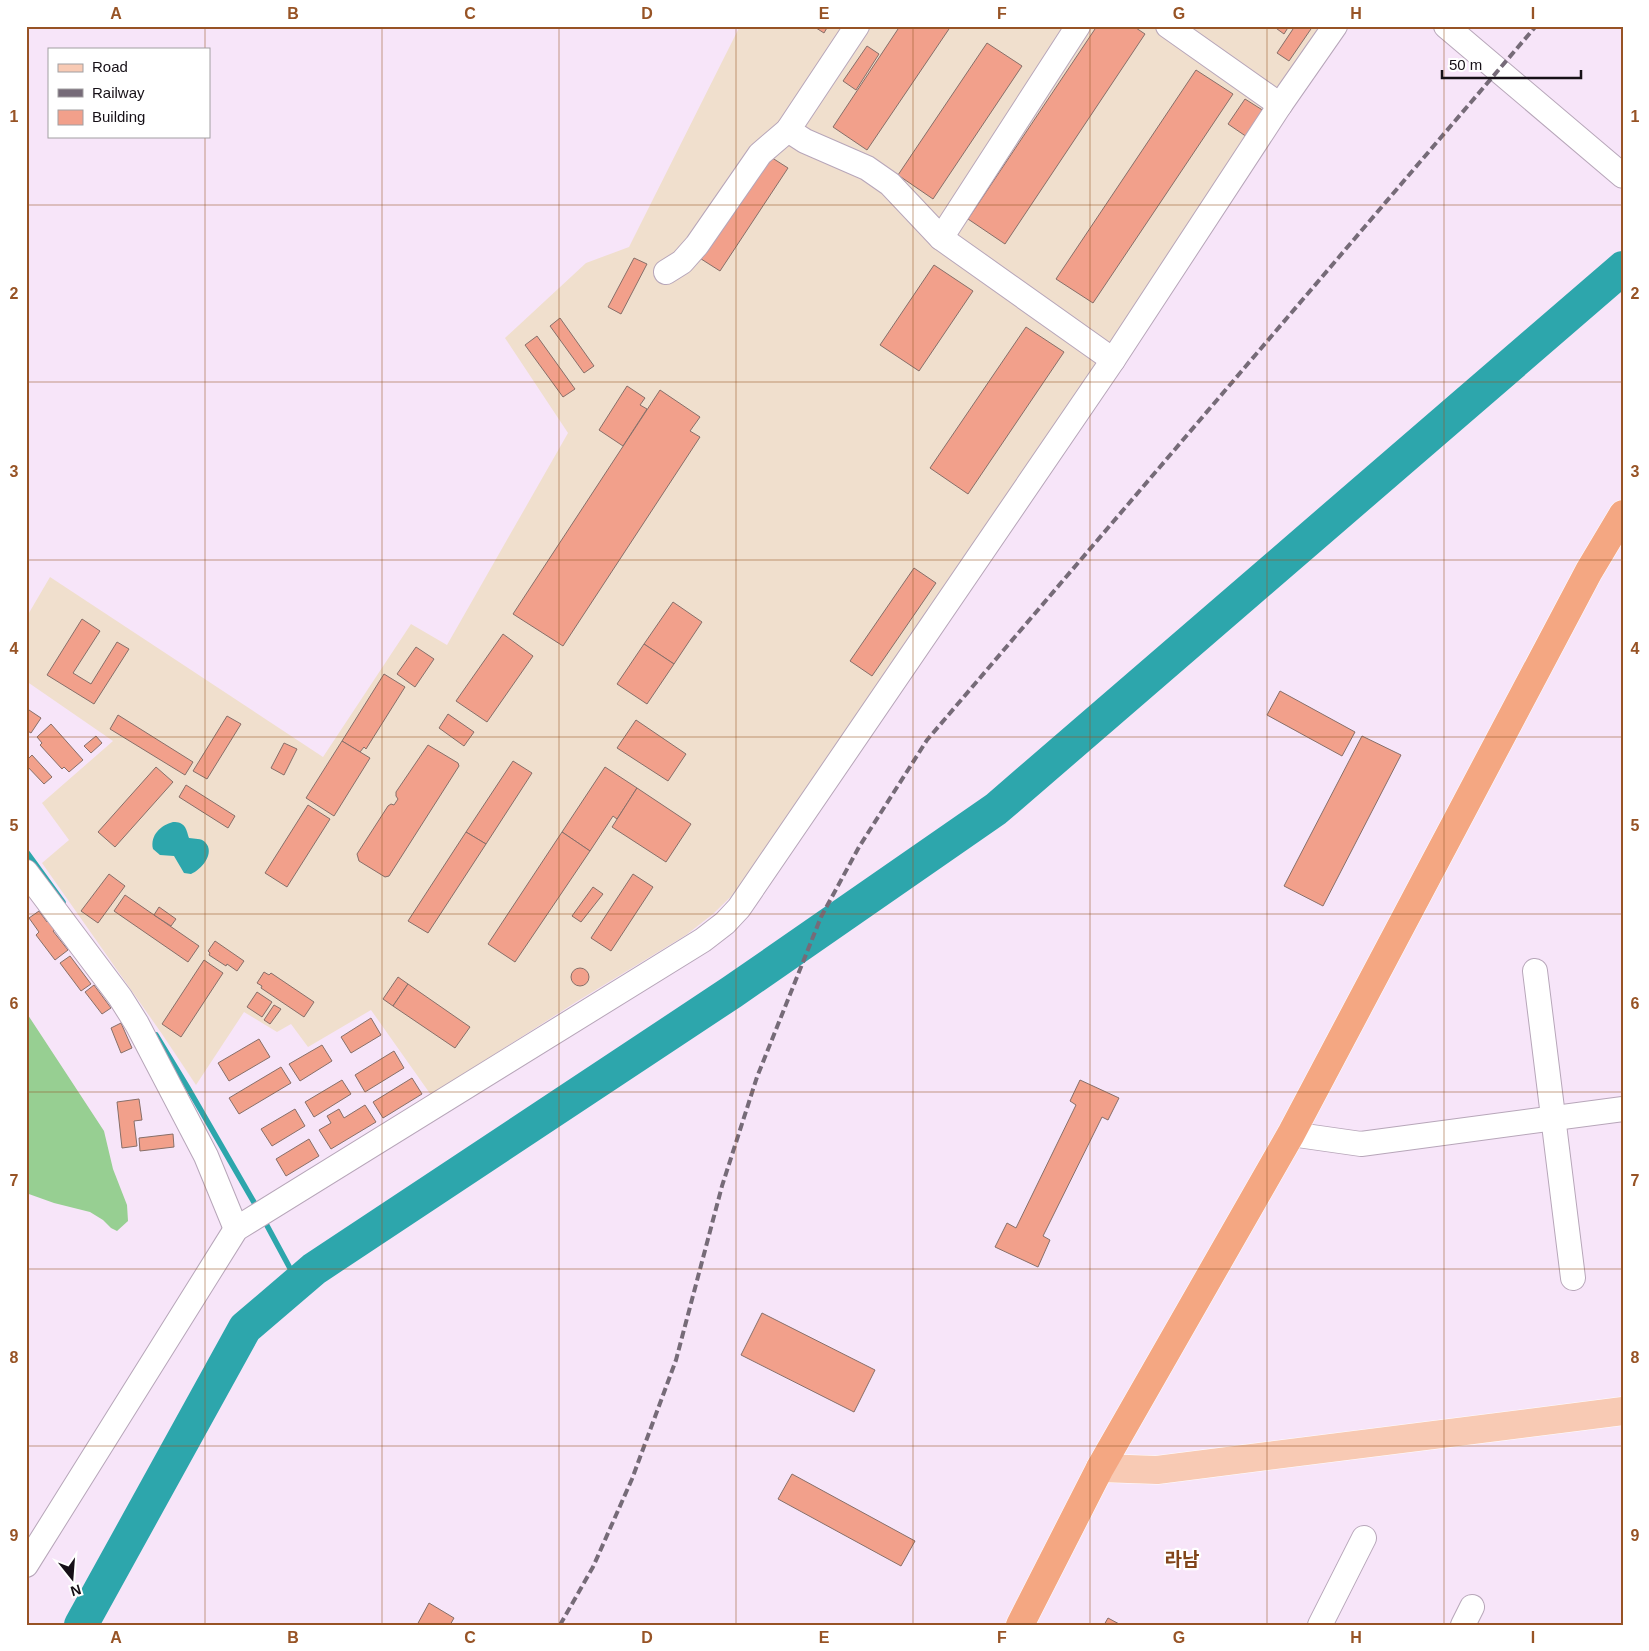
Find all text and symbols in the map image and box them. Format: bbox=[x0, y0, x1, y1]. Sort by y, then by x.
text: A bbox=[110, 5, 122, 22]
text: B bbox=[287, 5, 299, 22]
text: C bbox=[464, 5, 476, 22]
text: D bbox=[641, 5, 653, 22]
text: E bbox=[819, 5, 830, 22]
text: F bbox=[997, 5, 1007, 22]
text: G bbox=[1173, 5, 1185, 22]
text: H bbox=[1350, 5, 1362, 22]
text: I bbox=[1531, 5, 1535, 22]
legend bbox=[48, 48, 210, 138]
scale bar bbox=[1442, 48, 1580, 80]
text: 50 m bbox=[1449, 56, 1482, 73]
text: Road bbox=[92, 58, 128, 75]
text: Railway bbox=[92, 84, 145, 101]
text: 1 bbox=[10, 108, 19, 125]
text: Building bbox=[92, 108, 145, 125]
text: 1 bbox=[1631, 108, 1640, 125]
text: 2 bbox=[10, 285, 19, 302]
text: 2 bbox=[1631, 285, 1640, 302]
text: 3 bbox=[10, 463, 19, 480]
text: 3 bbox=[1631, 463, 1640, 480]
text: 4 bbox=[10, 640, 19, 657]
text: 4 bbox=[1631, 640, 1640, 657]
text: 5 bbox=[10, 817, 19, 834]
text: 5 bbox=[1631, 817, 1640, 834]
text: 6 bbox=[10, 995, 19, 1012]
text: 6 bbox=[1631, 995, 1640, 1012]
text: 7 bbox=[10, 1172, 19, 1189]
text: 7 bbox=[1631, 1172, 1640, 1189]
text: 8 bbox=[10, 1349, 19, 1366]
text: 8 bbox=[1631, 1349, 1640, 1366]
text: 9 bbox=[10, 1527, 19, 1544]
text: 9 bbox=[1631, 1527, 1640, 1544]
district label: 라남 bbox=[1165, 1549, 1199, 1570]
north arrow bbox=[48, 1554, 98, 1604]
text: N bbox=[69, 1581, 83, 1600]
text: A bbox=[110, 1629, 122, 1646]
text: B bbox=[287, 1629, 299, 1646]
text: C bbox=[464, 1629, 476, 1646]
text: D bbox=[641, 1629, 653, 1646]
text: E bbox=[819, 1629, 830, 1646]
text: F bbox=[997, 1629, 1007, 1646]
text: G bbox=[1173, 1629, 1185, 1646]
text: H bbox=[1350, 1629, 1362, 1646]
text: I bbox=[1531, 1629, 1535, 1646]

